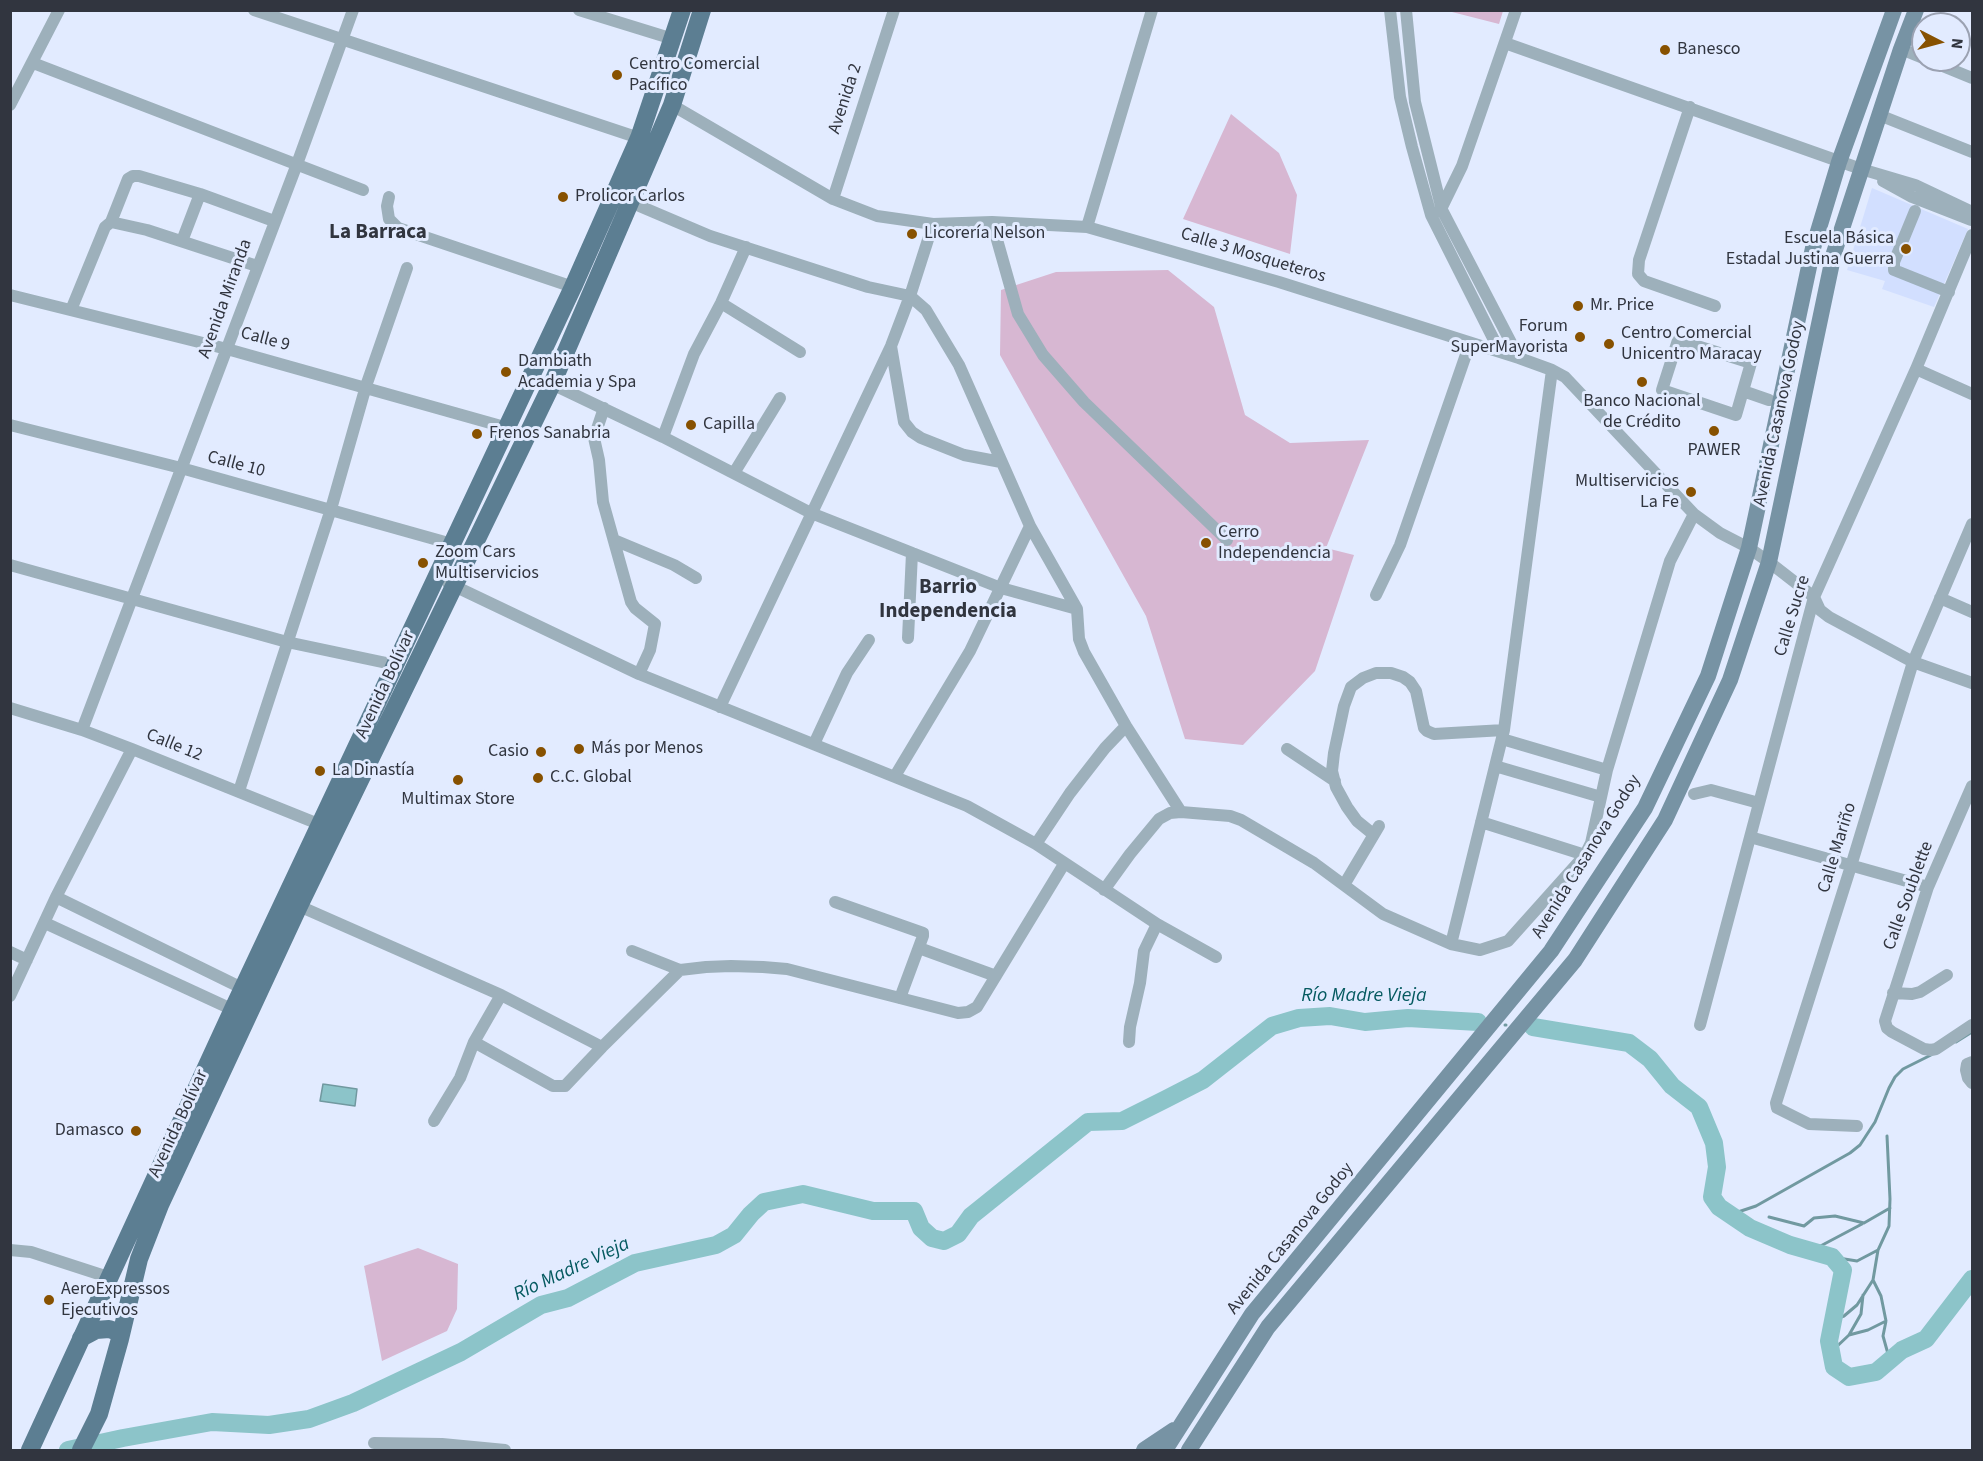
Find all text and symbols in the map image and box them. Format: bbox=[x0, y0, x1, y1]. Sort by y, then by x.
north arrow bbox=[1911, 12, 1971, 72]
text: N bbox=[1945, 37, 1968, 50]
place label: Banesco bbox=[1677, 39, 1741, 61]
marker: Banesco bbox=[1658, 43, 1672, 57]
place label: Centro Comercial Pacífico bbox=[629, 54, 760, 97]
street label: Avenida 2 bbox=[824, 61, 868, 137]
marker: Centro Comercial Pacífico bbox=[610, 68, 624, 82]
place label: Prolicor Carlos bbox=[575, 186, 685, 208]
marker: Prolicor Carlos bbox=[556, 190, 570, 204]
district label: La Barraca bbox=[329, 220, 427, 246]
place label: Licorería Nelson bbox=[924, 223, 1045, 245]
street label: Calle 3 Mosqueteros bbox=[1178, 224, 1328, 288]
marker: Licorería Nelson bbox=[905, 227, 919, 241]
place label: Escuela Básica Estadal Justina Guerra bbox=[1726, 228, 1894, 270]
street label: Avenida Miranda bbox=[194, 237, 258, 361]
marker: Escuela Básica Estadal Justina Guerra bbox=[1899, 242, 1913, 256]
place label: Mr. Price bbox=[1590, 295, 1654, 317]
marker: Mr. Price bbox=[1571, 299, 1585, 313]
place label: Forum SuperMayorista bbox=[1451, 316, 1568, 358]
street label: Avenida Casanova Godoy bbox=[1750, 319, 1810, 509]
street label: Calle 9 bbox=[238, 323, 292, 357]
place label: Centro Comercial Unicentro Maracay bbox=[1621, 323, 1762, 366]
marker: Forum SuperMayorista bbox=[1573, 330, 1587, 344]
marker: Centro Comercial Unicentro Maracay bbox=[1602, 337, 1616, 351]
place label: Dambiath Academia y Spa bbox=[518, 351, 636, 394]
marker: Dambiath Academia y Spa bbox=[499, 365, 513, 379]
marker: Banco Nacional de Crédito bbox=[1635, 375, 1649, 389]
place label: Banco Nacional de Crédito bbox=[1583, 391, 1701, 434]
place label: Capilla bbox=[703, 414, 755, 436]
marker: Capilla bbox=[684, 418, 698, 432]
place label: Frenos Sanabria bbox=[489, 423, 611, 445]
marker: PAWER bbox=[1707, 424, 1721, 438]
marker: Frenos Sanabria bbox=[470, 427, 484, 441]
place label: PAWER bbox=[1687, 440, 1741, 462]
street label: Calle 10 bbox=[205, 447, 267, 483]
place label: Multiservicios La Fe bbox=[1575, 471, 1679, 514]
marker: Multiservicios La Fe bbox=[1684, 485, 1698, 499]
place label: Cerro Independencia bbox=[1218, 522, 1331, 564]
marker: Cerro Independencia bbox=[1199, 536, 1213, 550]
place label: Zoom Cars Multiservicios bbox=[435, 542, 539, 584]
marker: Zoom Cars Multiservicios bbox=[416, 556, 430, 570]
street label: Calle Sucre bbox=[1770, 573, 1816, 659]
district label: Barrio Independencia bbox=[879, 575, 1017, 625]
street label: Avenida Bolívar bbox=[352, 628, 420, 742]
street label: Calle 12 bbox=[143, 725, 205, 767]
place label: Más por Menos bbox=[591, 738, 703, 760]
place label: Casio bbox=[488, 741, 529, 763]
marker: Más por Menos bbox=[572, 742, 586, 756]
marker: Casio bbox=[534, 745, 548, 759]
place label: La Dinastía bbox=[332, 760, 415, 782]
marker: La Dinastía bbox=[313, 764, 327, 778]
place label: C.C. Global bbox=[550, 767, 632, 789]
marker: C.C. Global bbox=[531, 771, 545, 785]
street label: Avenida Casanova Godoy bbox=[1528, 771, 1646, 943]
marker: Multimax Store bbox=[451, 773, 465, 787]
place label: Multimax Store bbox=[401, 789, 515, 811]
street label: Calle Mariño bbox=[1814, 800, 1862, 896]
street label: Calle Soublette bbox=[1879, 839, 1939, 953]
water label: Río Madre Vieja bbox=[1301, 985, 1427, 1009]
street label: Avenida Bolívar bbox=[145, 1067, 213, 1181]
place label: Damasco bbox=[55, 1120, 124, 1142]
marker: Damasco bbox=[129, 1124, 143, 1138]
street label: Avenida Casanova Godoy bbox=[1223, 1159, 1359, 1319]
water label: Río Madre Vieja bbox=[510, 1233, 634, 1307]
place label: AeroExpressos Ejecutivos bbox=[61, 1279, 170, 1322]
marker: AeroExpressos Ejecutivos bbox=[42, 1293, 56, 1307]

